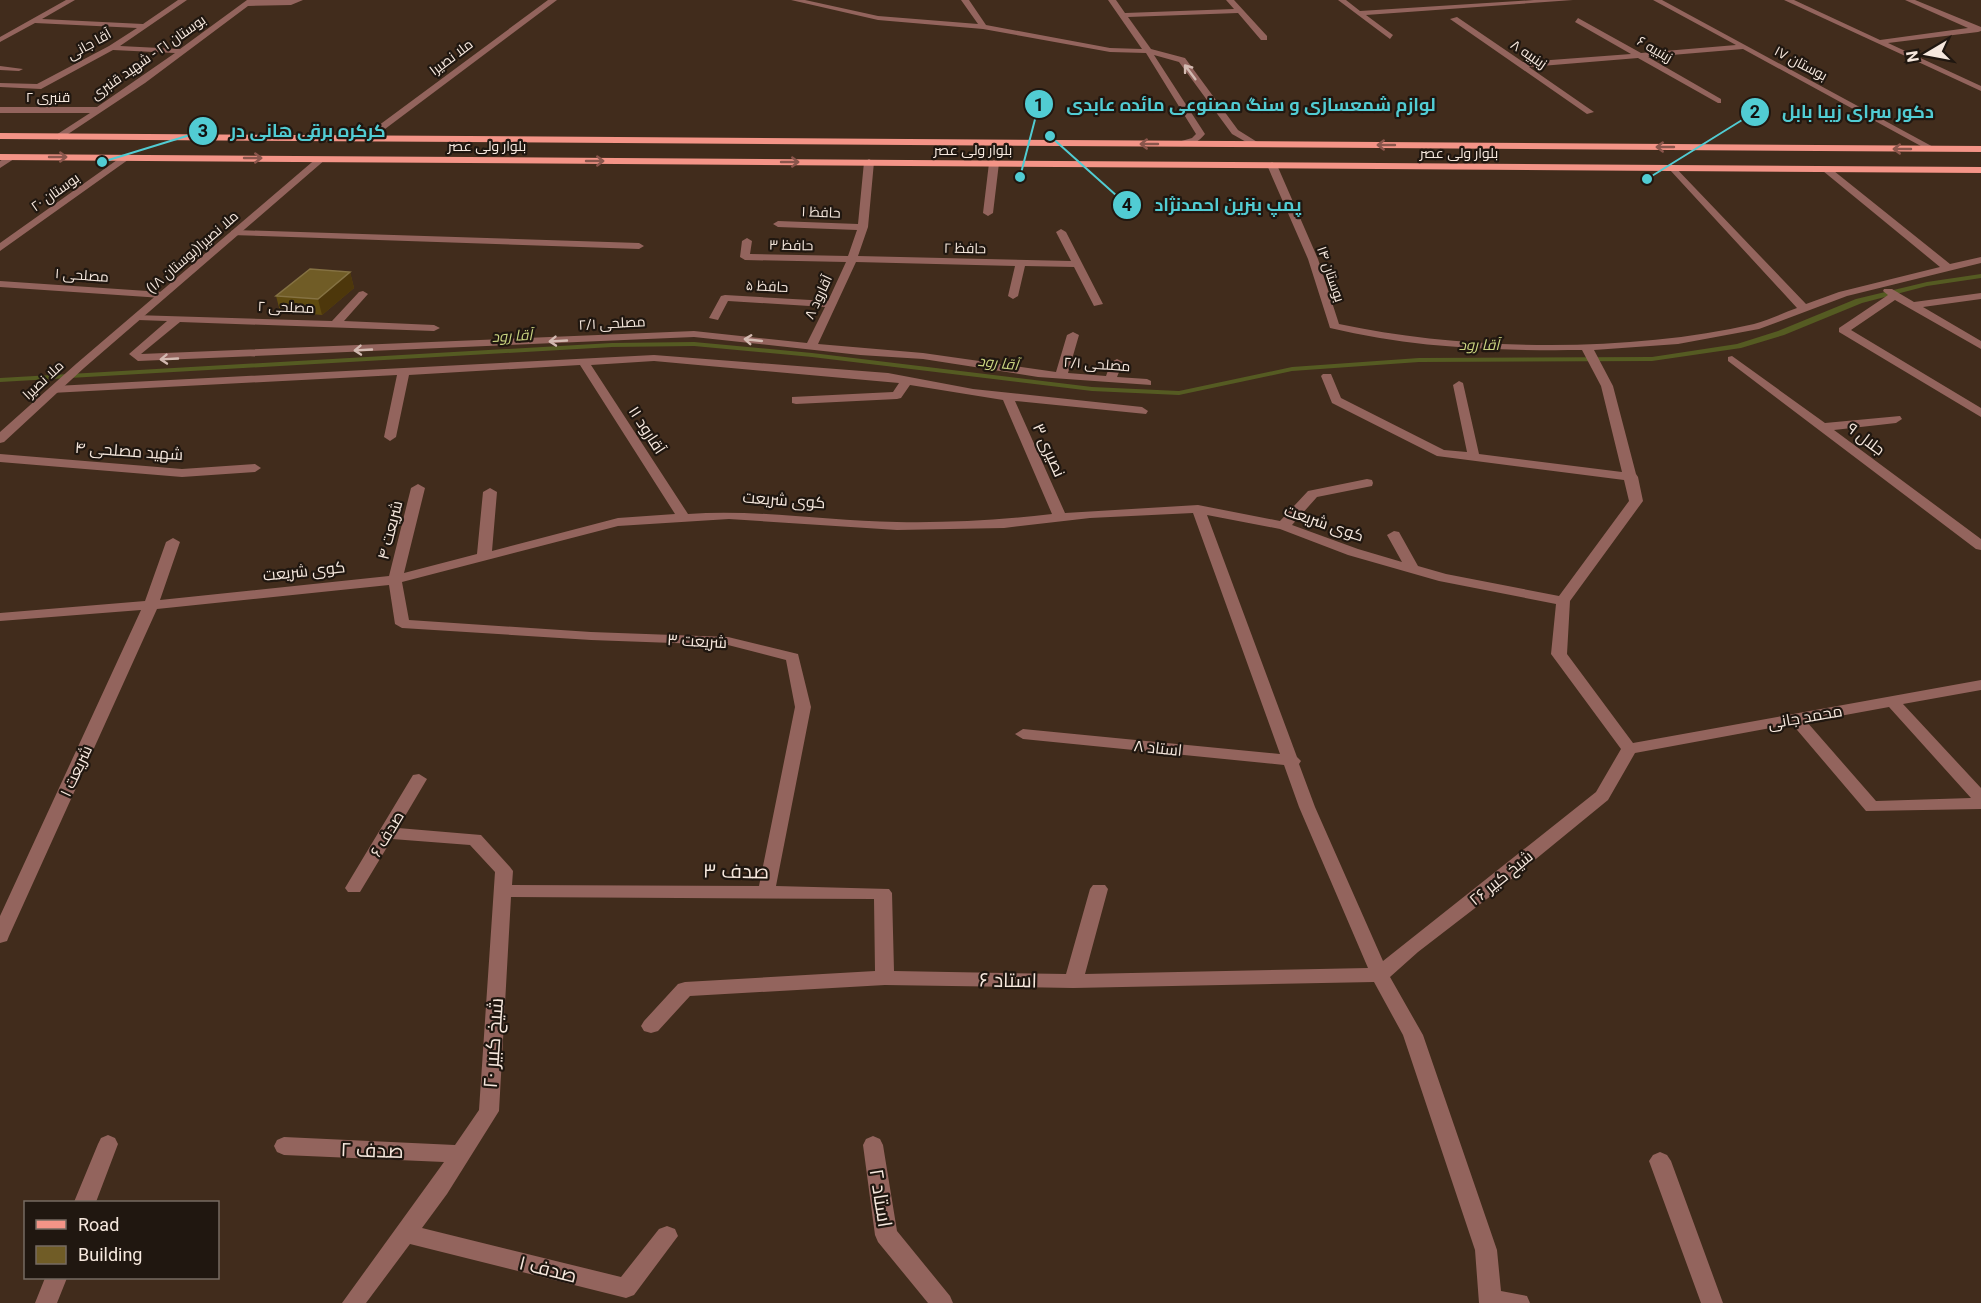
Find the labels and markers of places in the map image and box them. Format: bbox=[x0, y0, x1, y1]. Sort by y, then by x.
callout: لوازم شمعسازی و سنگ مصنوعی مائده عابدی bbox=[1024, 86, 1447, 122]
callout: دکور سرای زیبا بابل bbox=[1740, 94, 1946, 130]
callout: کرکره برقی هانی در bbox=[188, 113, 398, 149]
callout: پمپ بنزین احمدنژاد bbox=[1112, 187, 1313, 223]

